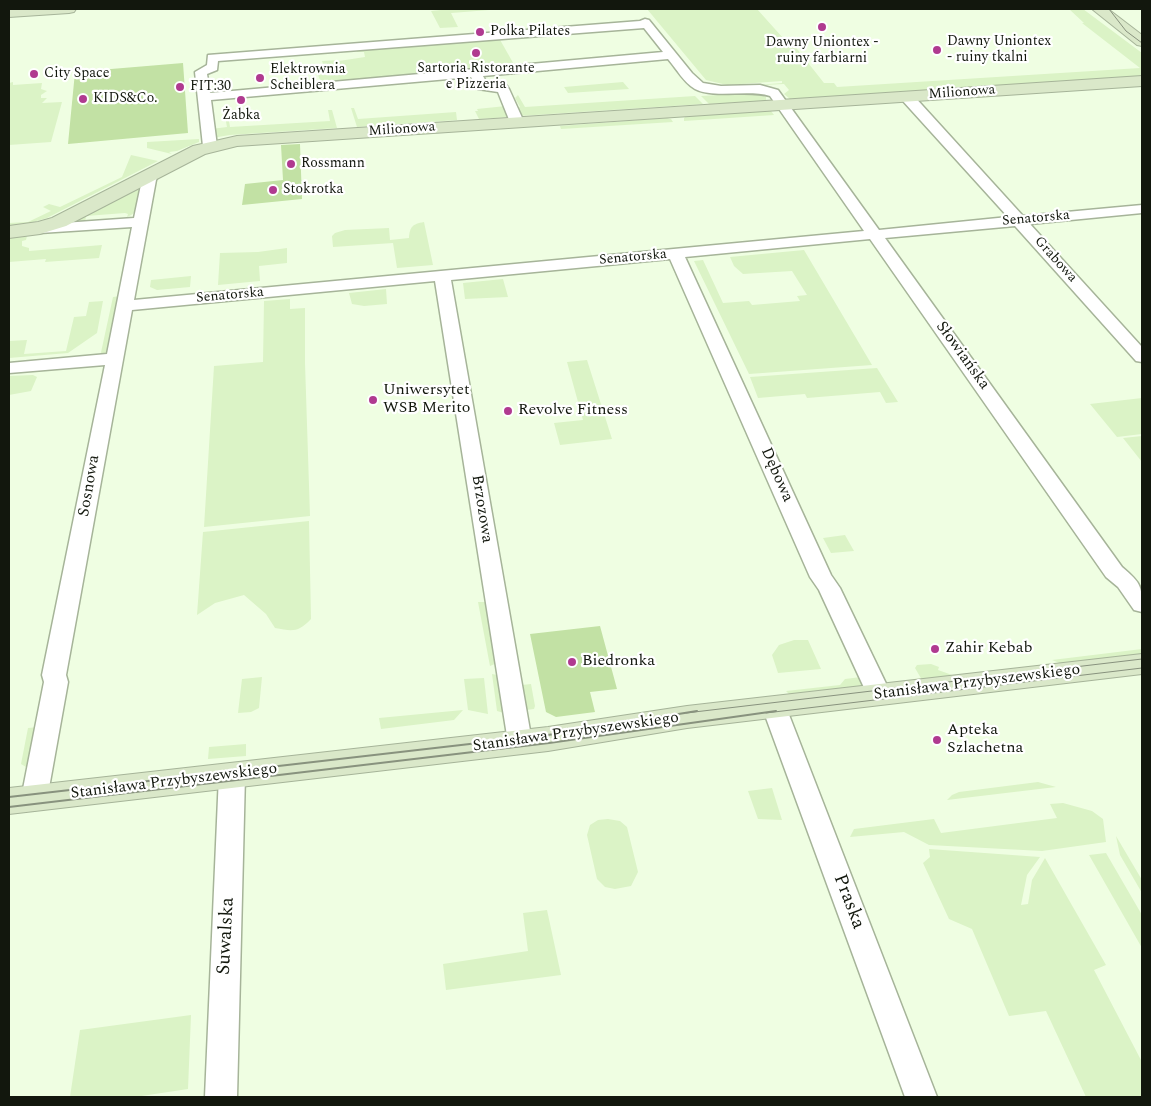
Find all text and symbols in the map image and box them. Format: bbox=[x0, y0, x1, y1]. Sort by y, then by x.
marker: Dawny Uniontex - ruiny farbiarni bbox=[816, 21, 828, 33]
place label: Polka Pilates bbox=[490, 24, 570, 40]
marker: Polka Pilates bbox=[474, 26, 486, 38]
place label: Dawny Uniontex - ruiny tkalni bbox=[947, 34, 1051, 66]
place label: Dawny Uniontex - ruiny farbiarni bbox=[766, 35, 878, 68]
marker: Dawny Uniontex - ruiny tkalni bbox=[931, 44, 943, 56]
marker: Sartoria Ristorante e Pizzeria bbox=[470, 47, 482, 59]
place label: Sartoria Ristorante e Pizzeria bbox=[417, 61, 535, 94]
place label: Elektrownia Scheiblera bbox=[270, 62, 346, 94]
place label: City Space bbox=[44, 66, 109, 82]
marker: City Space bbox=[28, 68, 40, 80]
marker: Elektrownia Scheiblera bbox=[254, 72, 266, 84]
place label: FIT:30 bbox=[190, 79, 231, 95]
marker: FIT:30 bbox=[174, 81, 186, 93]
street label: Milionowa bbox=[928, 82, 996, 104]
place label: KIDS&Co. bbox=[93, 91, 158, 107]
marker: KIDS&Co. bbox=[77, 93, 89, 105]
marker: Żabka bbox=[235, 94, 247, 106]
place label: Żabka bbox=[222, 108, 260, 124]
street label: Milionowa bbox=[368, 119, 436, 141]
place label: Rossmann bbox=[301, 156, 365, 172]
marker: Rossmann bbox=[285, 158, 297, 170]
place label: Stokrotka bbox=[283, 182, 343, 198]
marker: Stokrotka bbox=[267, 184, 279, 196]
street label: Senatorska bbox=[1001, 208, 1071, 230]
street label: Grabowa bbox=[1030, 234, 1080, 286]
street label: Senatorska bbox=[598, 247, 668, 269]
street label: Senatorska bbox=[195, 285, 265, 307]
street label: Słowiańska bbox=[931, 318, 993, 394]
place label: Uniwersytet WSB Merito bbox=[383, 381, 470, 419]
marker: Uniwersytet WSB Merito bbox=[367, 394, 379, 406]
place label: Revolve Fitness bbox=[518, 401, 628, 421]
marker: Revolve Fitness bbox=[502, 405, 514, 417]
street label: Dębowa bbox=[755, 445, 797, 505]
street label: Sosnowa bbox=[75, 454, 105, 518]
street label: Brzozowa bbox=[466, 473, 496, 545]
place label: Zahir Kebab bbox=[945, 639, 1032, 659]
marker: Zahir Kebab bbox=[929, 643, 941, 655]
place label: Biedronka bbox=[582, 652, 655, 672]
marker: Biedronka bbox=[566, 656, 578, 668]
street label: Stanisława Przybyszewskiego bbox=[873, 661, 1081, 705]
street label: Stanisława Przybyszewskiego bbox=[472, 709, 680, 757]
place label: Apteka Szlachetna bbox=[947, 721, 1023, 759]
marker: Apteka Szlachetna bbox=[931, 734, 943, 746]
street label: Stanisława Przybyszewskiego bbox=[70, 760, 278, 804]
street label: Praska bbox=[827, 871, 869, 933]
street label: Suwalska bbox=[214, 897, 240, 975]

